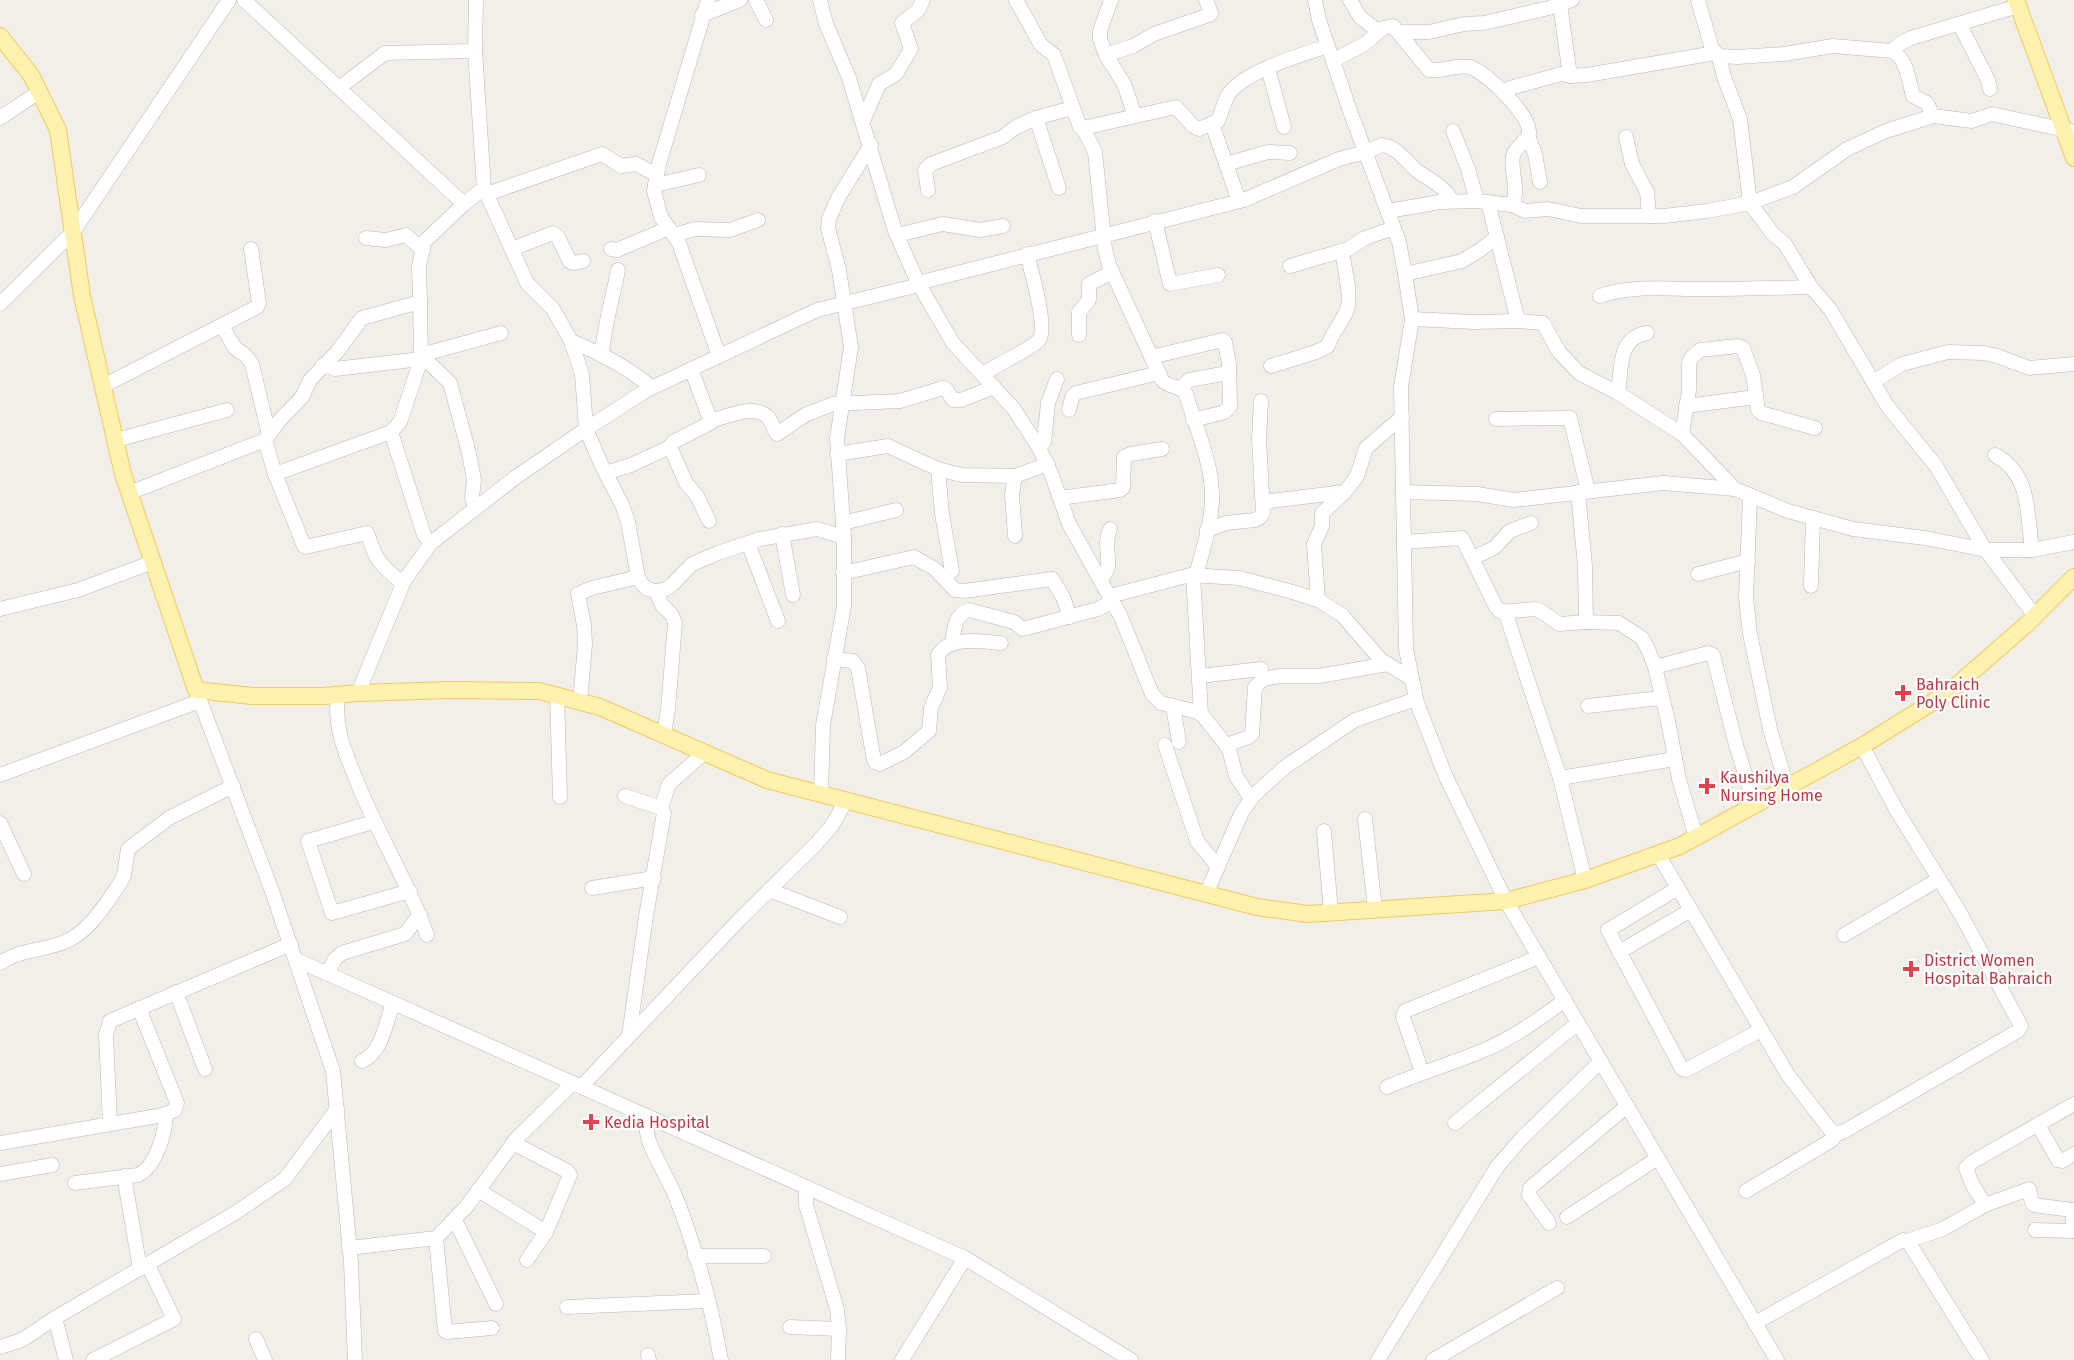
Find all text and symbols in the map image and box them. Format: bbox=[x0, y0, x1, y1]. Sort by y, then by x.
place label: Bahraich Poly Clinic bbox=[1916, 675, 1991, 712]
marker: Bahraich Poly Clinic bbox=[1894, 684, 1912, 702]
place label: Kaushilya Nursing Home bbox=[1720, 768, 1823, 805]
marker: Kaushilya Nursing Home bbox=[1698, 777, 1716, 795]
place label: District Women Hospital Bahraich bbox=[1924, 951, 2053, 988]
marker: District Women Hospital Bahraich bbox=[1902, 960, 1920, 978]
marker: Kedia Hospital bbox=[582, 1113, 600, 1131]
place label: Kedia Hospital bbox=[604, 1113, 710, 1132]

